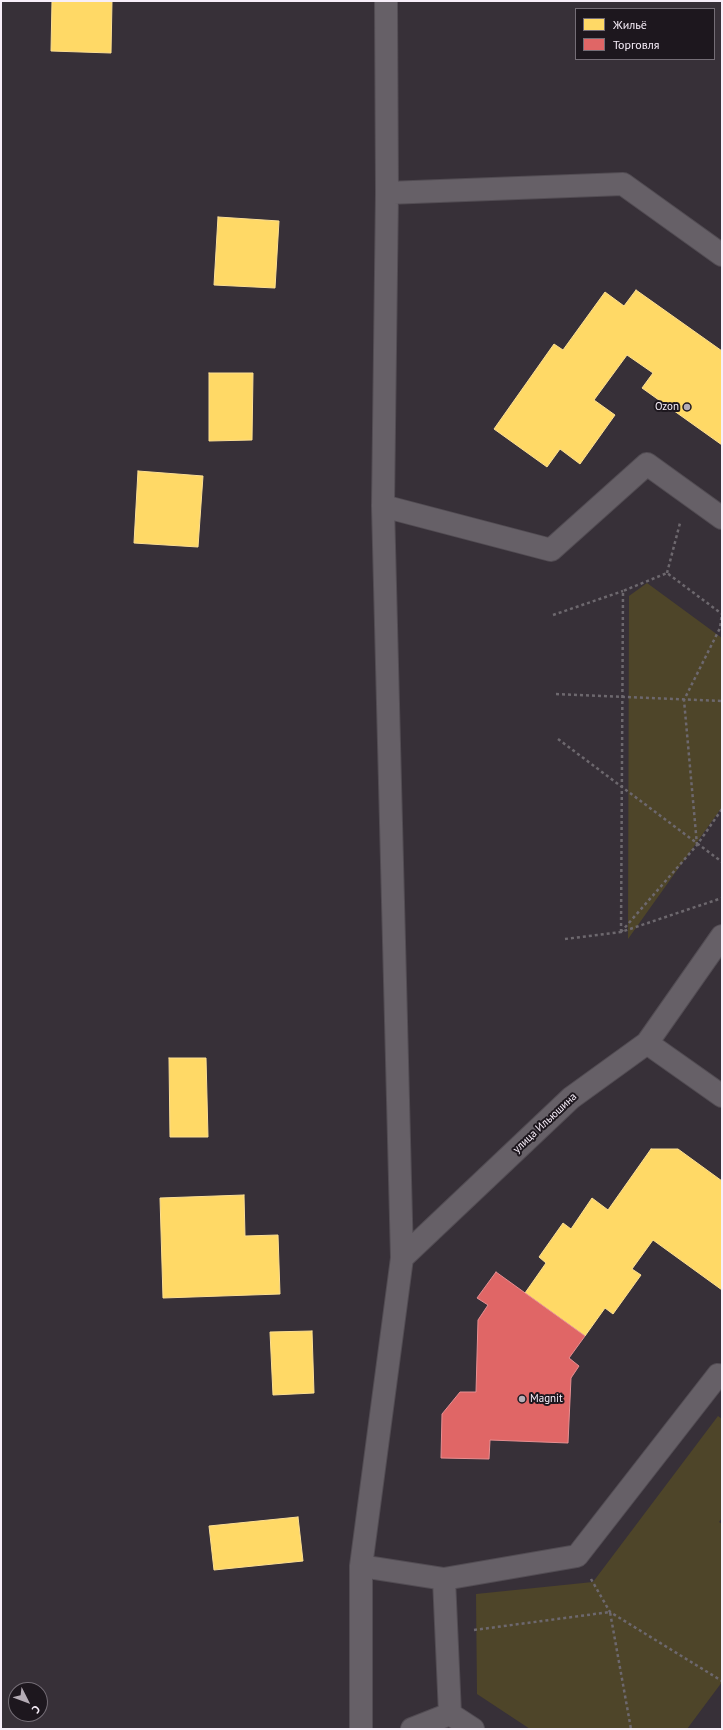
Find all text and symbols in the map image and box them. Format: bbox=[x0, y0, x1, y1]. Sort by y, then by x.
legend bbox=[575, 8, 715, 60]
text: Жильё bbox=[613, 17, 647, 32]
text: Торговля bbox=[613, 37, 659, 52]
place label: Ozon bbox=[655, 400, 679, 414]
marker: Ozon bbox=[682, 402, 692, 412]
street label: улица Ильюшина bbox=[510, 1090, 580, 1156]
place label: Magnit bbox=[530, 1392, 563, 1406]
marker: Magnit bbox=[517, 1394, 527, 1404]
north arrow bbox=[8, 1682, 48, 1722]
text: С bbox=[29, 1702, 43, 1716]

